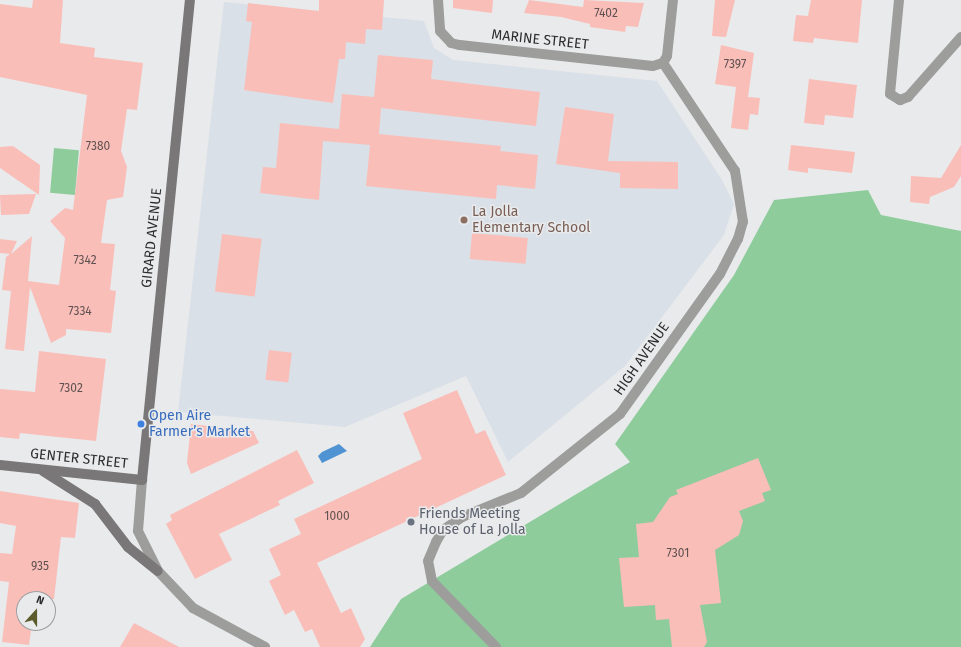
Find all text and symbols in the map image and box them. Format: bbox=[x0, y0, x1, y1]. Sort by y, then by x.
house number: 7402 bbox=[594, 7, 618, 21]
street label: MARINE STREET bbox=[491, 27, 589, 53]
house number: 7397 bbox=[724, 58, 746, 72]
house number: 7380 bbox=[86, 140, 110, 154]
street label: GIRARD AVENUE bbox=[138, 187, 166, 289]
place label: La Jolla Elementary School bbox=[472, 204, 590, 236]
marker: La Jolla Elementary School bbox=[459, 215, 469, 225]
house number: 7342 bbox=[73, 254, 97, 268]
house number: 7334 bbox=[68, 305, 92, 319]
street label: HIGH AVENUE bbox=[611, 319, 673, 399]
house number: 7302 bbox=[59, 382, 83, 396]
place label: Open Aire Farmer’s Market bbox=[149, 408, 250, 440]
marker: Open Aire Farmer’s Market bbox=[136, 419, 146, 429]
street label: GENTER STREET bbox=[29, 446, 129, 472]
place label: Friends Meeting House of La Jolla bbox=[419, 506, 526, 538]
house number: 1000 bbox=[324, 510, 350, 524]
marker: Friends Meeting House of La Jolla bbox=[406, 517, 416, 527]
house number: 7301 bbox=[667, 547, 689, 561]
house number: 935 bbox=[31, 560, 49, 574]
north arrow bbox=[16, 591, 56, 631]
text: N bbox=[34, 593, 46, 608]

